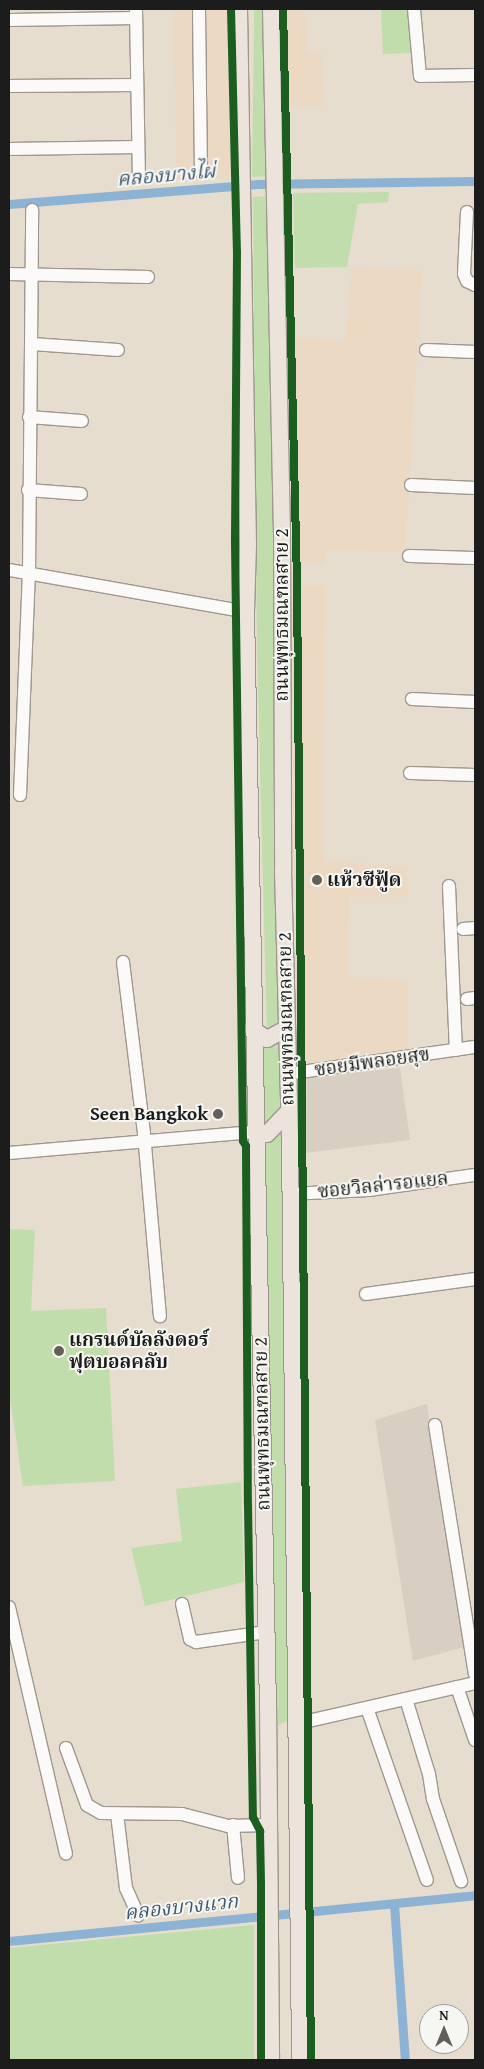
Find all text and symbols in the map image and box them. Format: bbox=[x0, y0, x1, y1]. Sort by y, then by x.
water label: คลองบางไผ่ bbox=[116, 158, 216, 190]
street label: ถนนพุทธมณฑลสาย 2 bbox=[271, 528, 293, 702]
place label: แห้วซีฟู้ด bbox=[327, 869, 401, 891]
marker: แห้วซีฟู้ด bbox=[311, 874, 323, 886]
street label: ถนนพุทธมณฑลสาย 2 bbox=[273, 932, 299, 1106]
street label: ซอยมีพลอยสุข bbox=[313, 1043, 431, 1081]
place label: Seen Bangkok bbox=[90, 1103, 208, 1125]
marker: Seen Bangkok bbox=[212, 1108, 224, 1120]
street label: ซอยวิลล่ารอแยล bbox=[316, 1167, 450, 1203]
place label: แกรนด์บัลลังดอร์ ฟุตบอลคลับ bbox=[69, 1329, 208, 1373]
street label: ถนนพุทธมณฑลสาย 2 bbox=[249, 1337, 275, 1511]
marker: แกรนด์บัลลังดอร์ ฟุตบอลคลับ bbox=[53, 1345, 65, 1357]
water label: คลองบางแวก bbox=[123, 1888, 239, 1924]
north arrow bbox=[419, 2004, 469, 2054]
text: N bbox=[439, 2005, 449, 2025]

